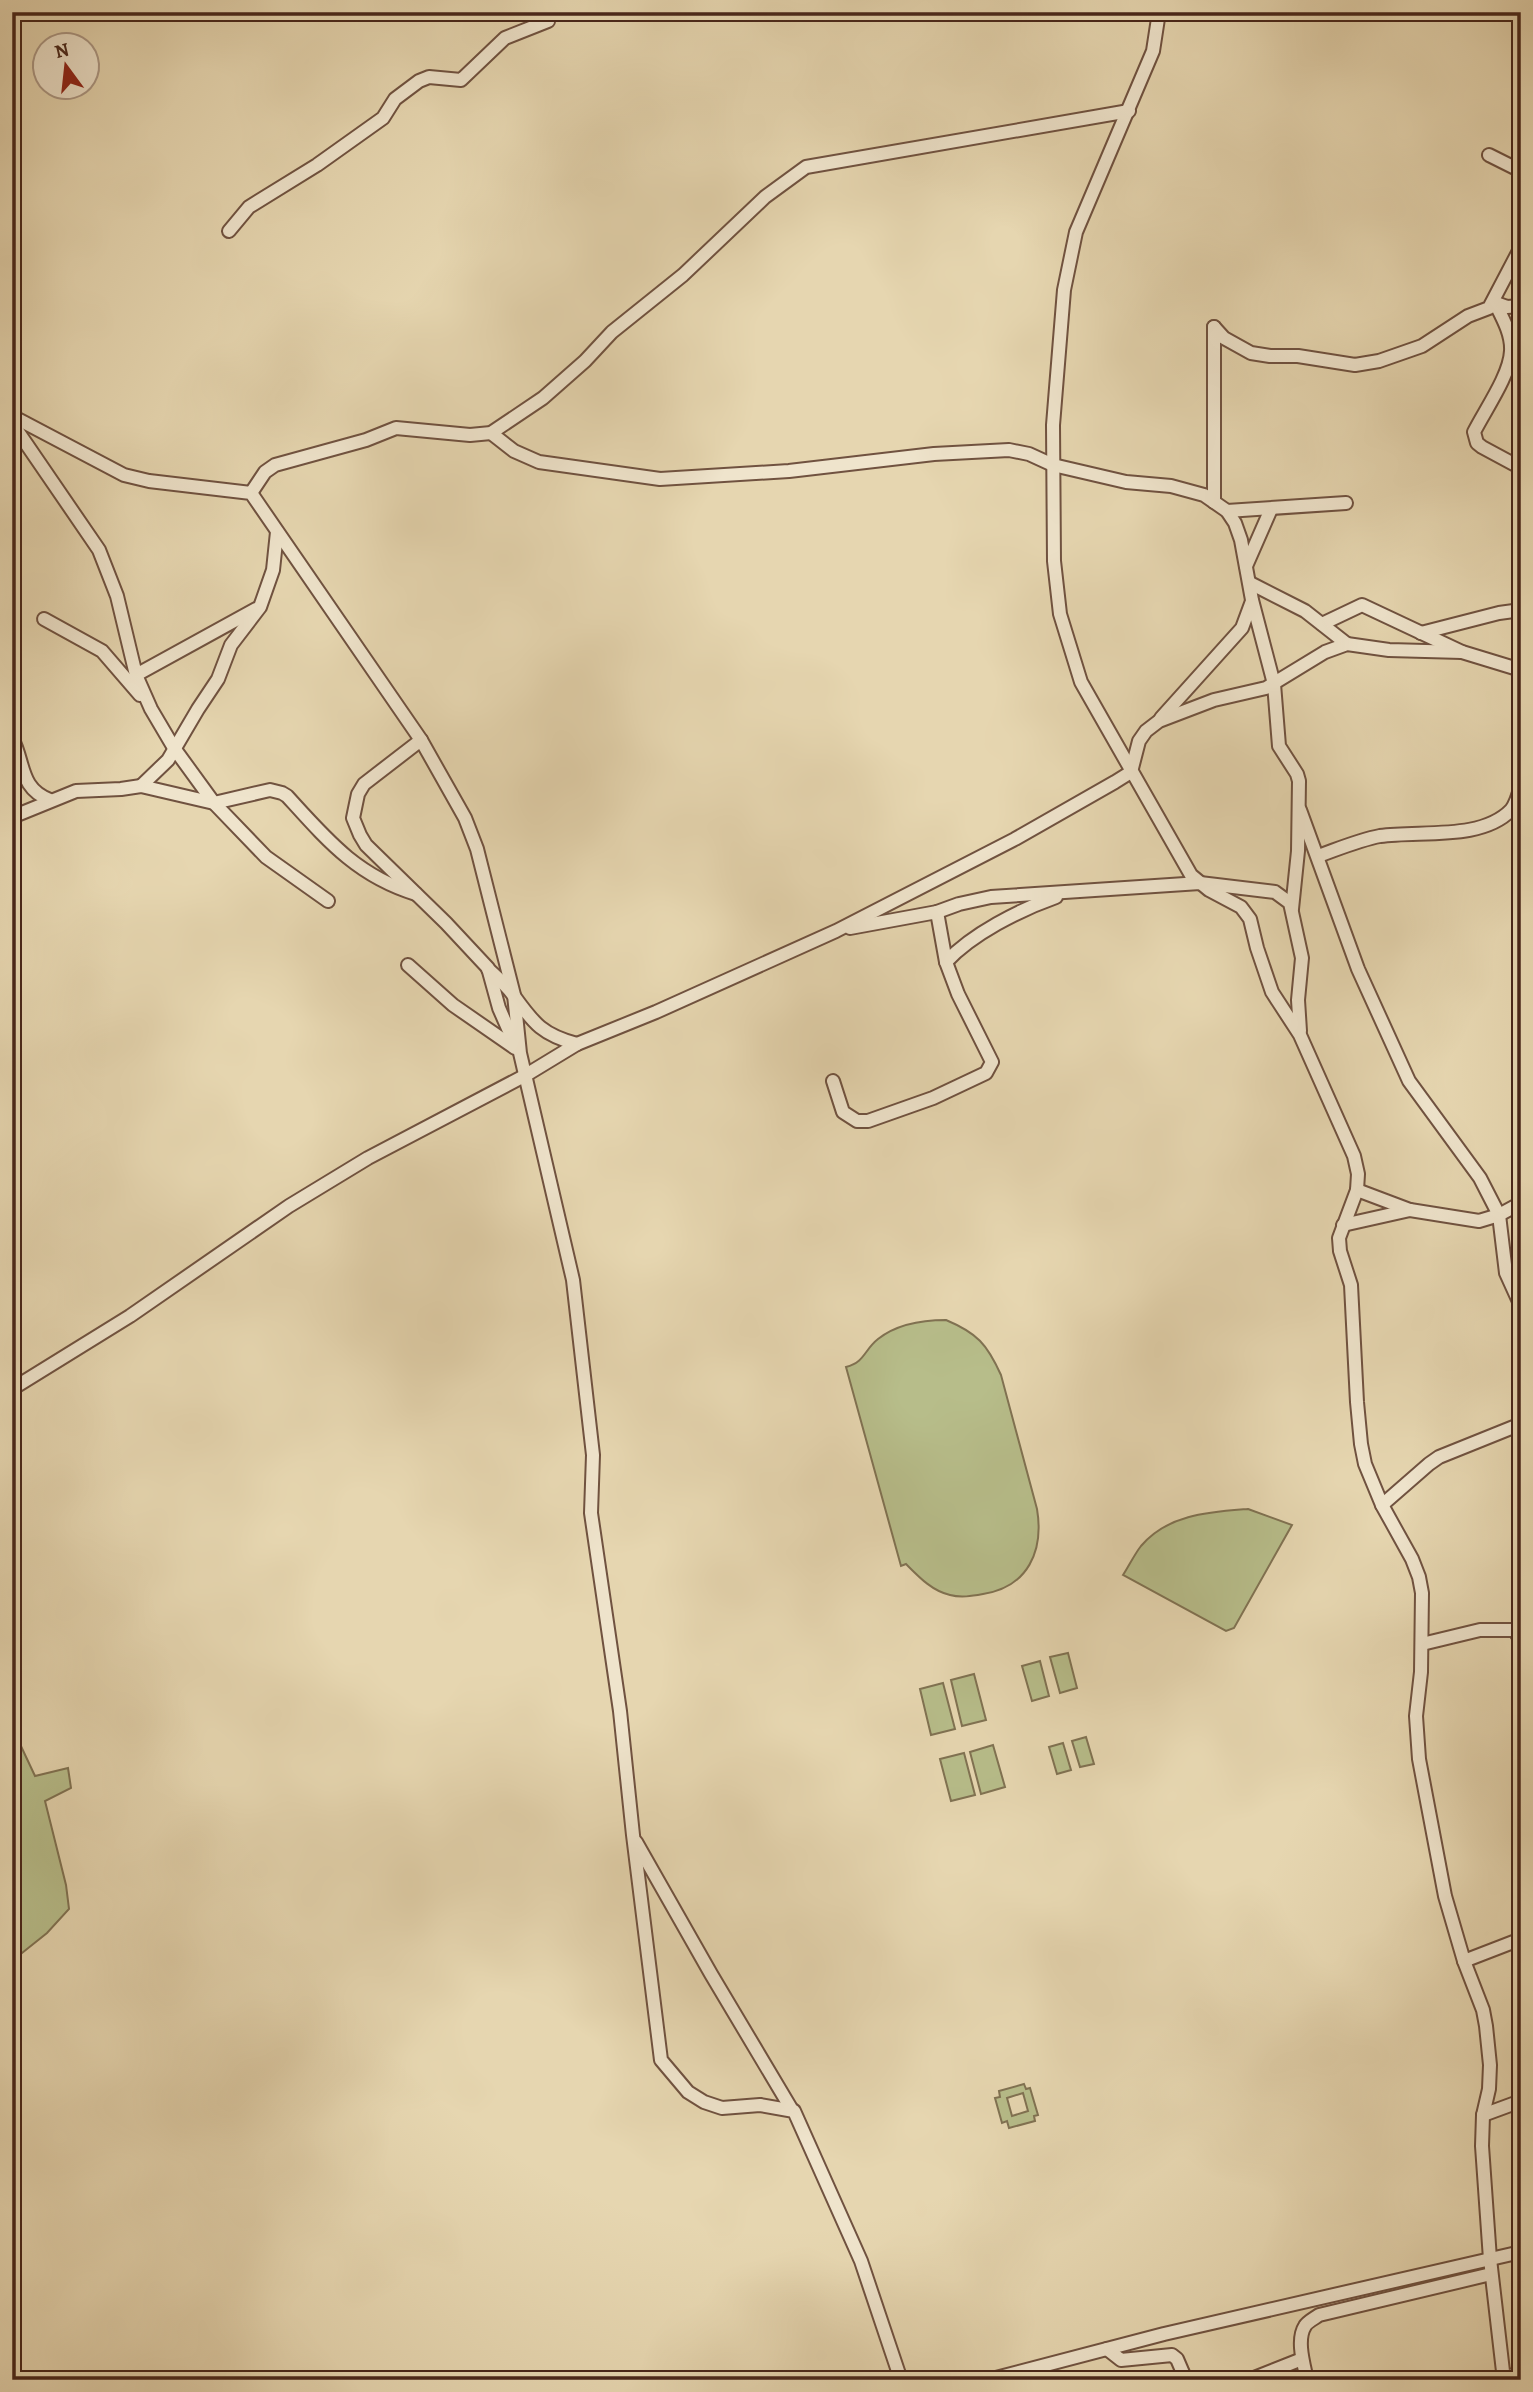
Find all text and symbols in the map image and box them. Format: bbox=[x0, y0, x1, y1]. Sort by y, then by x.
north arrow bbox=[32, 32, 102, 102]
text: N bbox=[52, 36, 72, 65]

